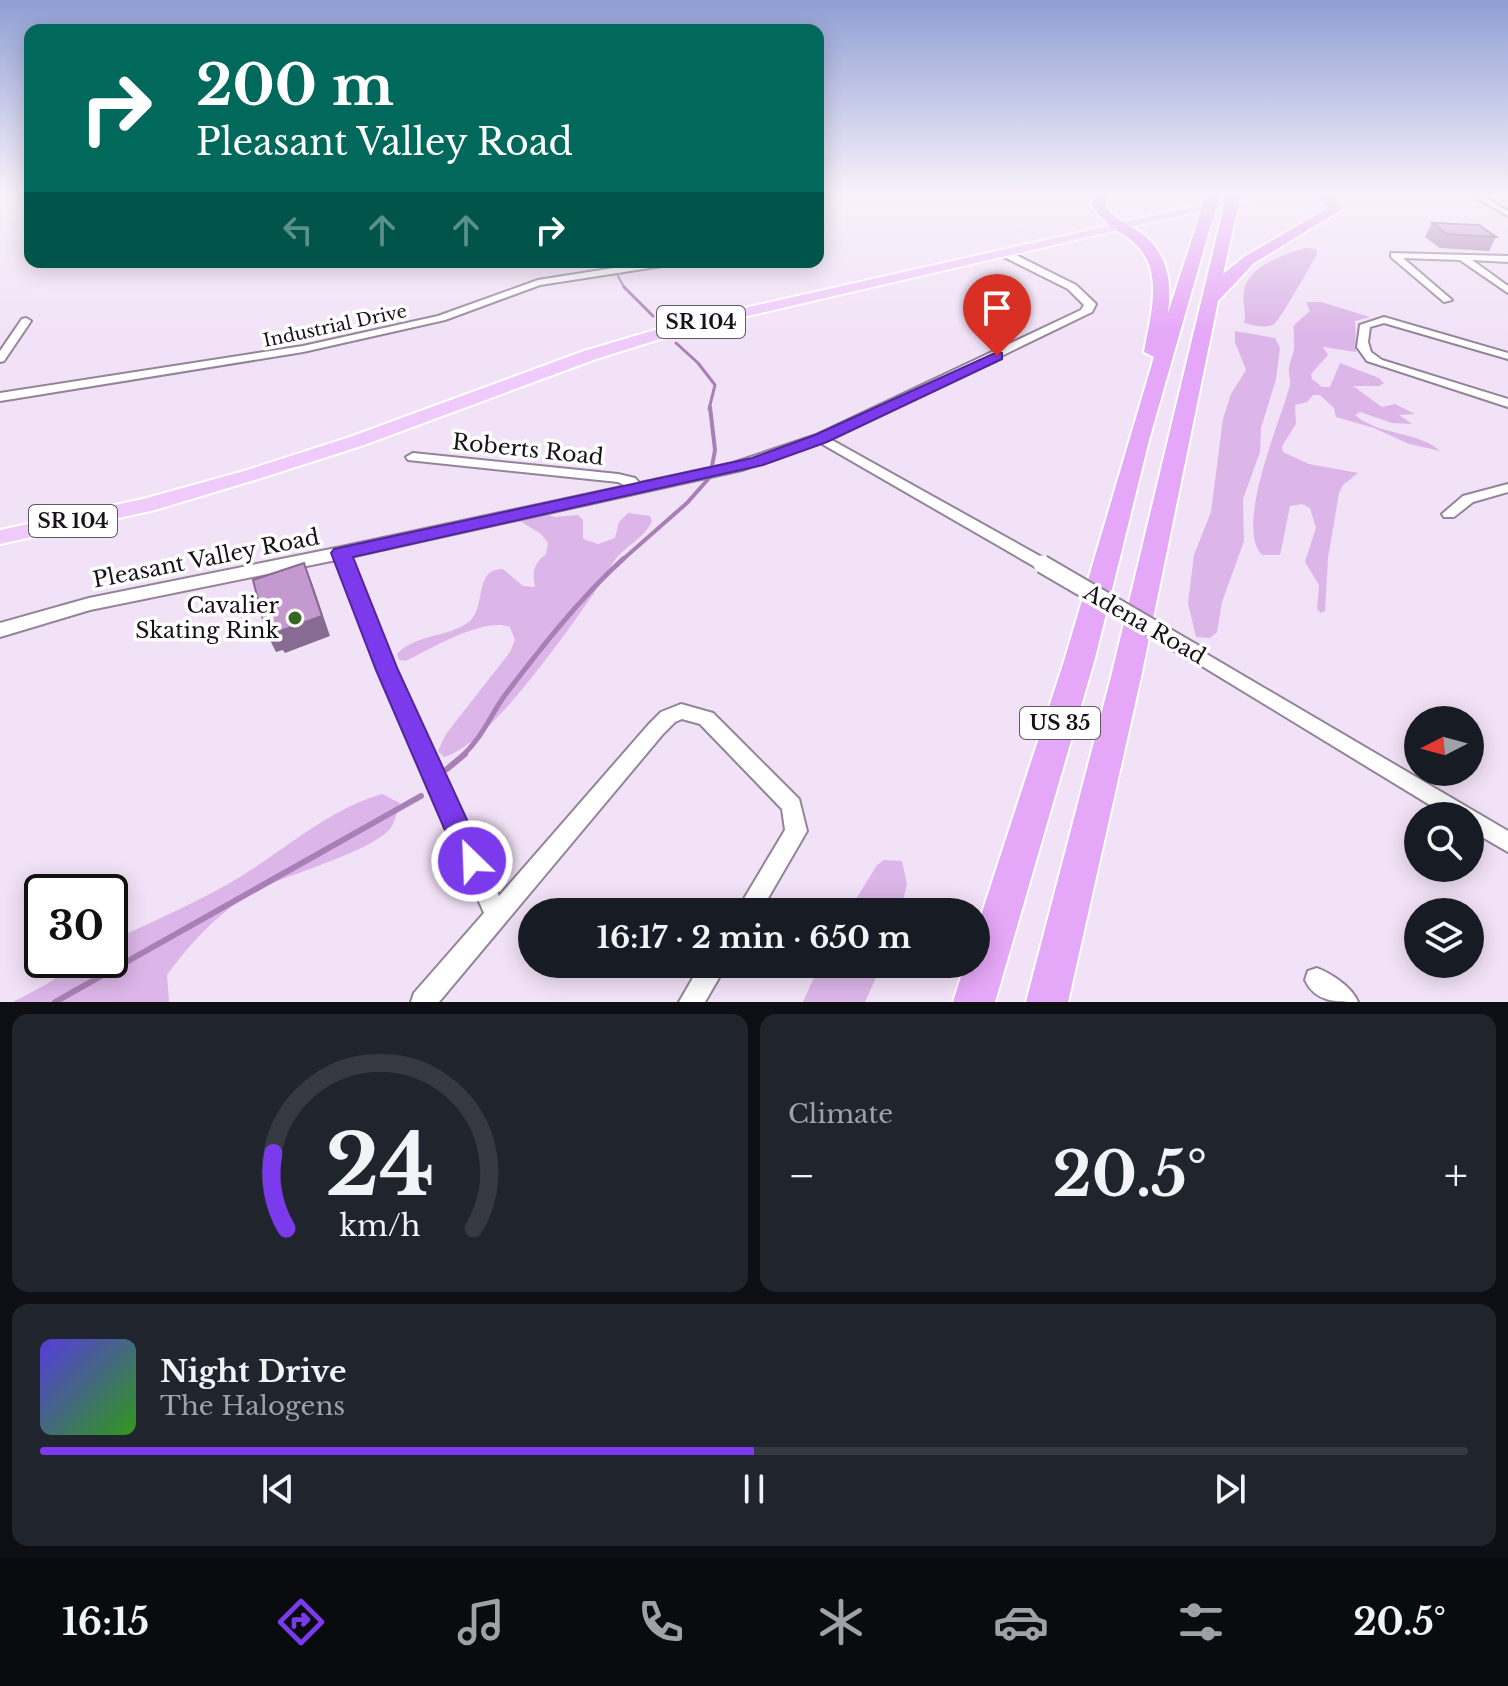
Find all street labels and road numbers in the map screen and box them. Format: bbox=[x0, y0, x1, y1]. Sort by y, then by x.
street label: Industrial Drive bbox=[261, 300, 409, 352]
road number: SR 104 bbox=[657, 306, 745, 338]
street label: Roberts Road bbox=[451, 428, 605, 471]
road number: SR 104 bbox=[29, 505, 117, 537]
street label: Pleasant Valley Road bbox=[90, 523, 322, 594]
street label: Adena Road bbox=[1078, 578, 1211, 670]
road number: US 35 bbox=[1020, 707, 1100, 739]

